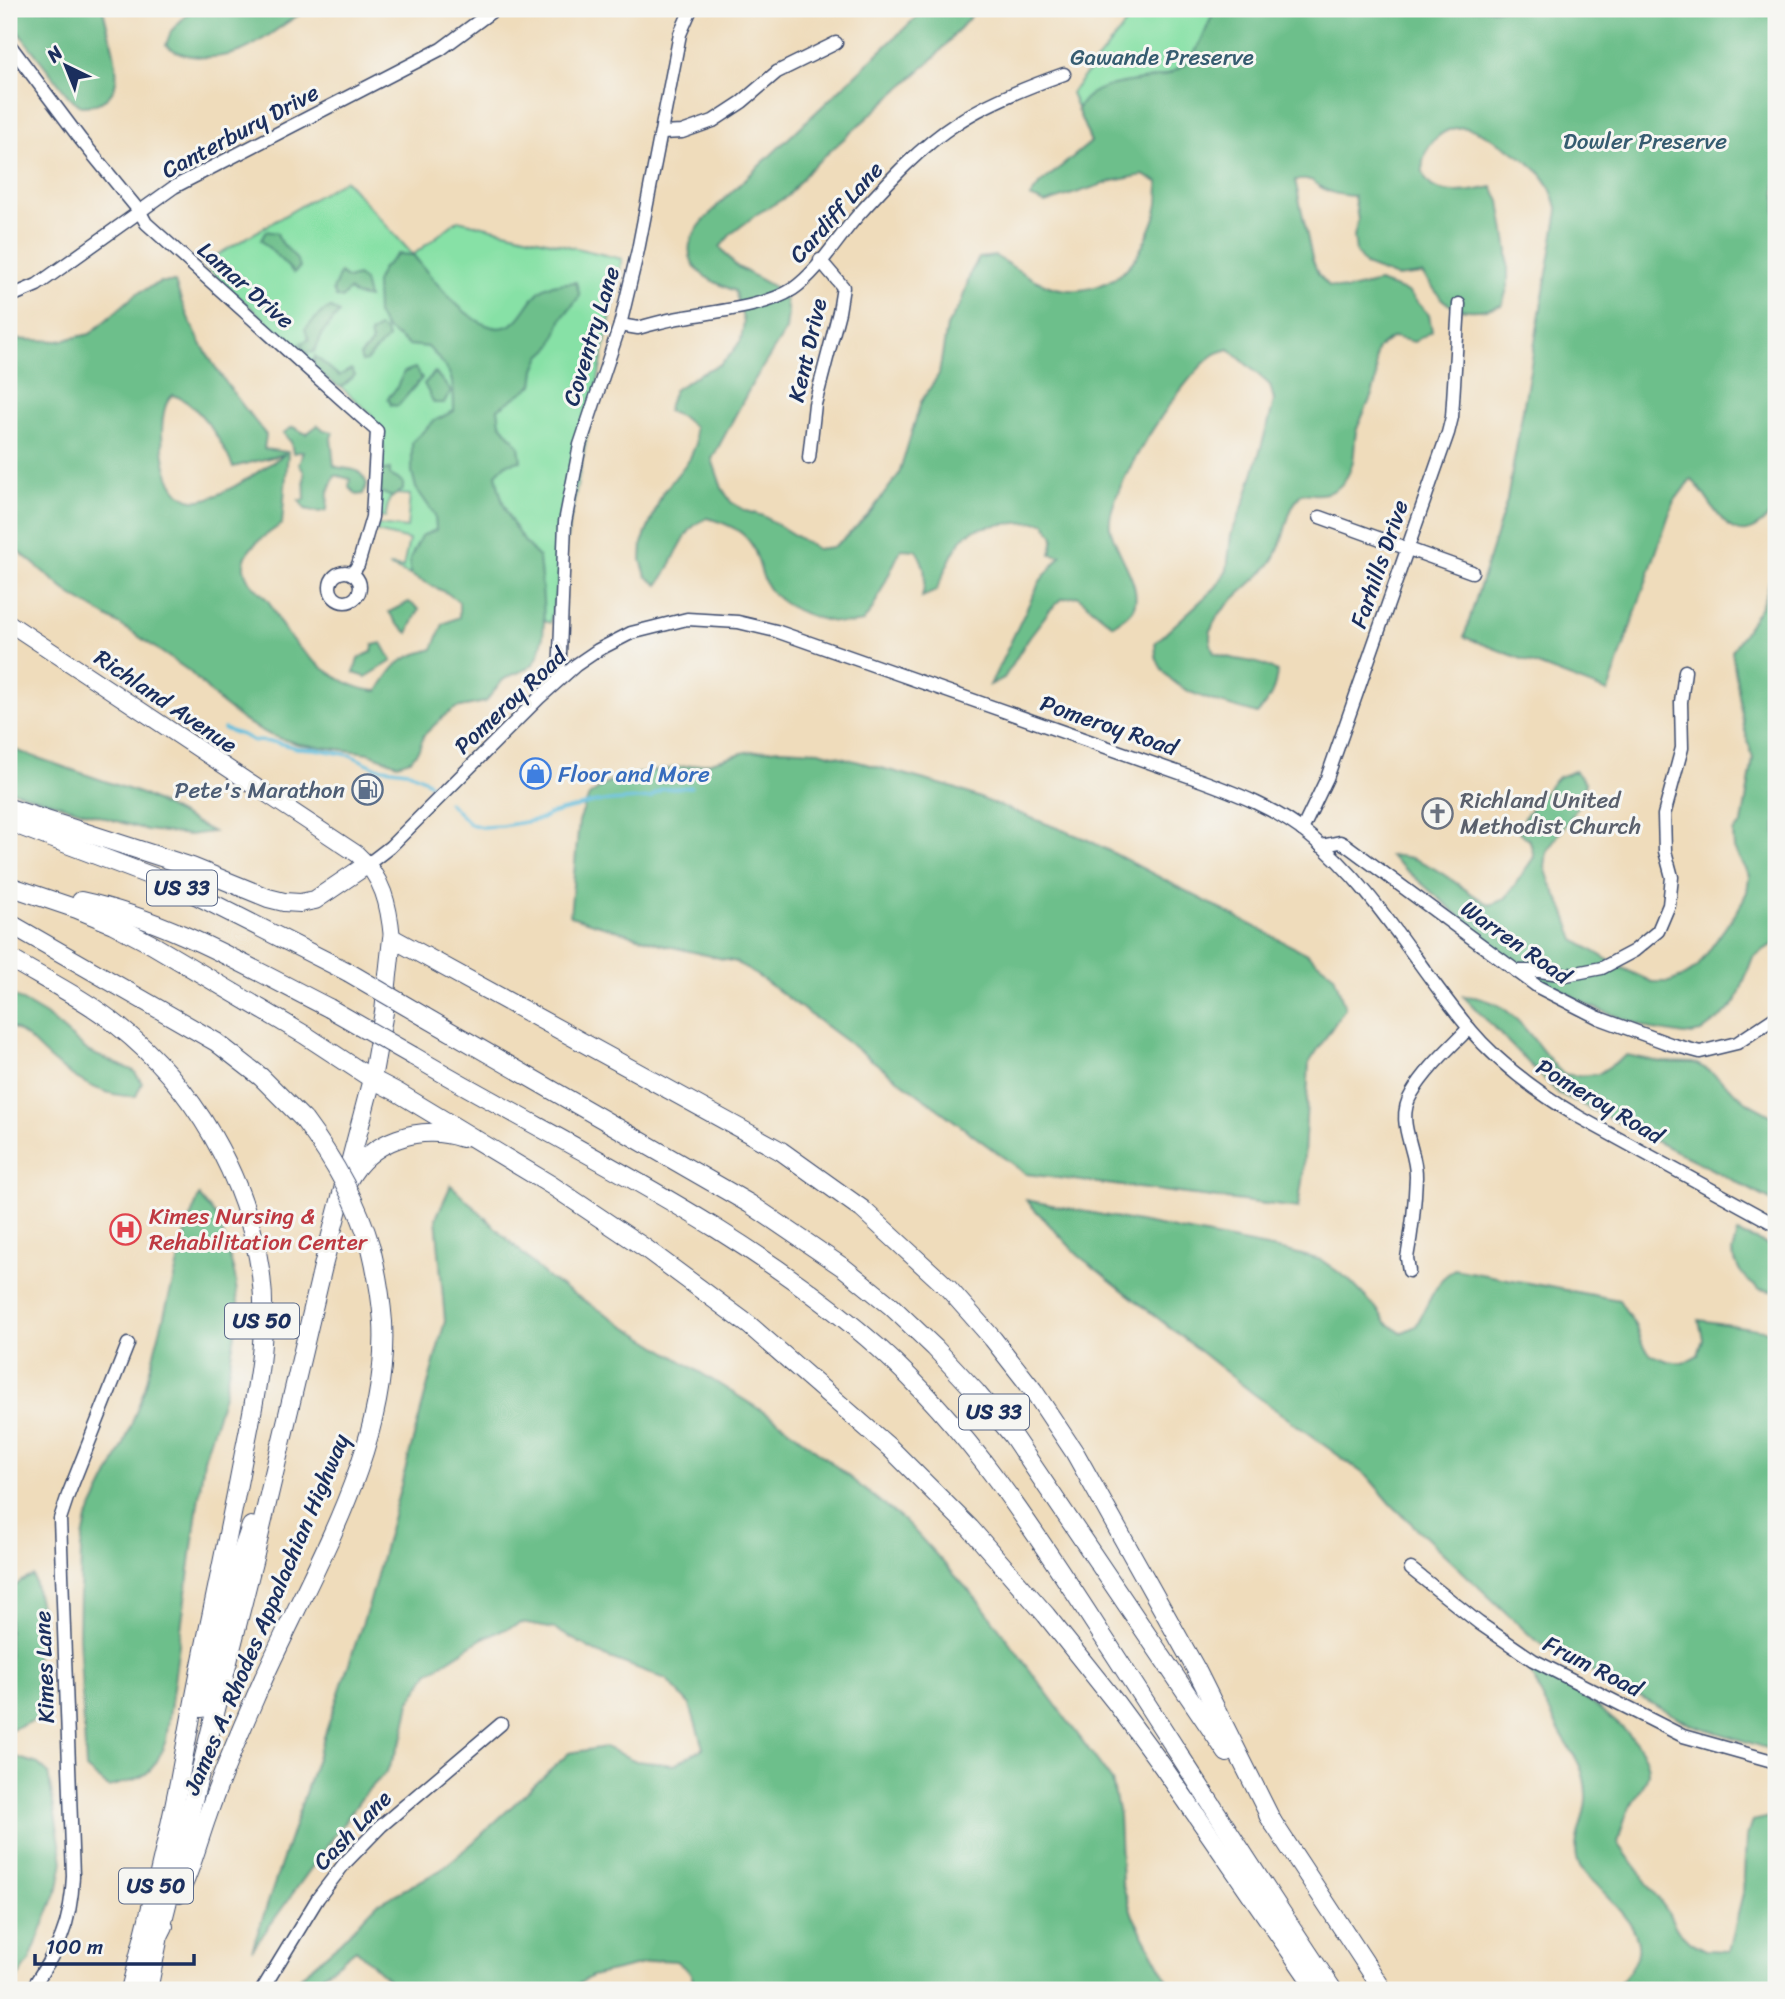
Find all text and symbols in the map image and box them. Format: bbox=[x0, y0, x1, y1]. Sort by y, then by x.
north arrow bbox=[32, 32, 102, 102]
text: N bbox=[38, 37, 71, 71]
park label: Gawande Preserve bbox=[1070, 37, 1254, 78]
street label: Canterbury Drive bbox=[154, 72, 327, 190]
park label: Dowler Preserve bbox=[1563, 121, 1727, 162]
street label: Cardiff Lane bbox=[779, 151, 894, 273]
street label: Lamar Drive bbox=[187, 231, 304, 340]
street label: Coventry Lane bbox=[551, 261, 632, 411]
street label: Kent Drive bbox=[776, 294, 839, 406]
street label: Farhills Drive bbox=[1338, 494, 1421, 634]
street label: Pomeroy Road bbox=[444, 636, 578, 765]
street label: Richland Avenue bbox=[86, 638, 246, 765]
street label: Pomeroy Road bbox=[1035, 683, 1185, 769]
place label: Floor and More bbox=[558, 754, 710, 795]
shop icon: Floor and More bbox=[518, 757, 552, 791]
place label: Pete's Marathon bbox=[175, 770, 345, 811]
fuel station icon: Pete's Marathon bbox=[351, 773, 385, 807]
place label: Richland United Methodist Church bbox=[1460, 780, 1641, 847]
church icon: Richland United Methodist Church bbox=[1420, 796, 1454, 830]
road number: US 33 bbox=[147, 870, 217, 906]
street label: Warren Road bbox=[1452, 889, 1581, 997]
street label: Pomeroy Road bbox=[1528, 1047, 1673, 1157]
place label: Kimes Nursing & Rehabilitation Center bbox=[149, 1196, 369, 1263]
hospital icon: Kimes Nursing & Rehabilitation Center bbox=[109, 1212, 143, 1246]
road number: US 50 bbox=[225, 1304, 299, 1338]
road number: US 33 bbox=[959, 1394, 1029, 1430]
street label: James A. Rhodes Appalachian Highway bbox=[171, 1427, 361, 1802]
street label: Kimes Lane bbox=[22, 1610, 67, 1724]
street label: Frum Road bbox=[1536, 1624, 1652, 1710]
street label: Cash Lane bbox=[303, 1780, 402, 1881]
road number: US 50 bbox=[119, 1868, 193, 1904]
scale bar bbox=[35, 1922, 194, 1966]
text: 100 m bbox=[46, 1928, 103, 1966]

